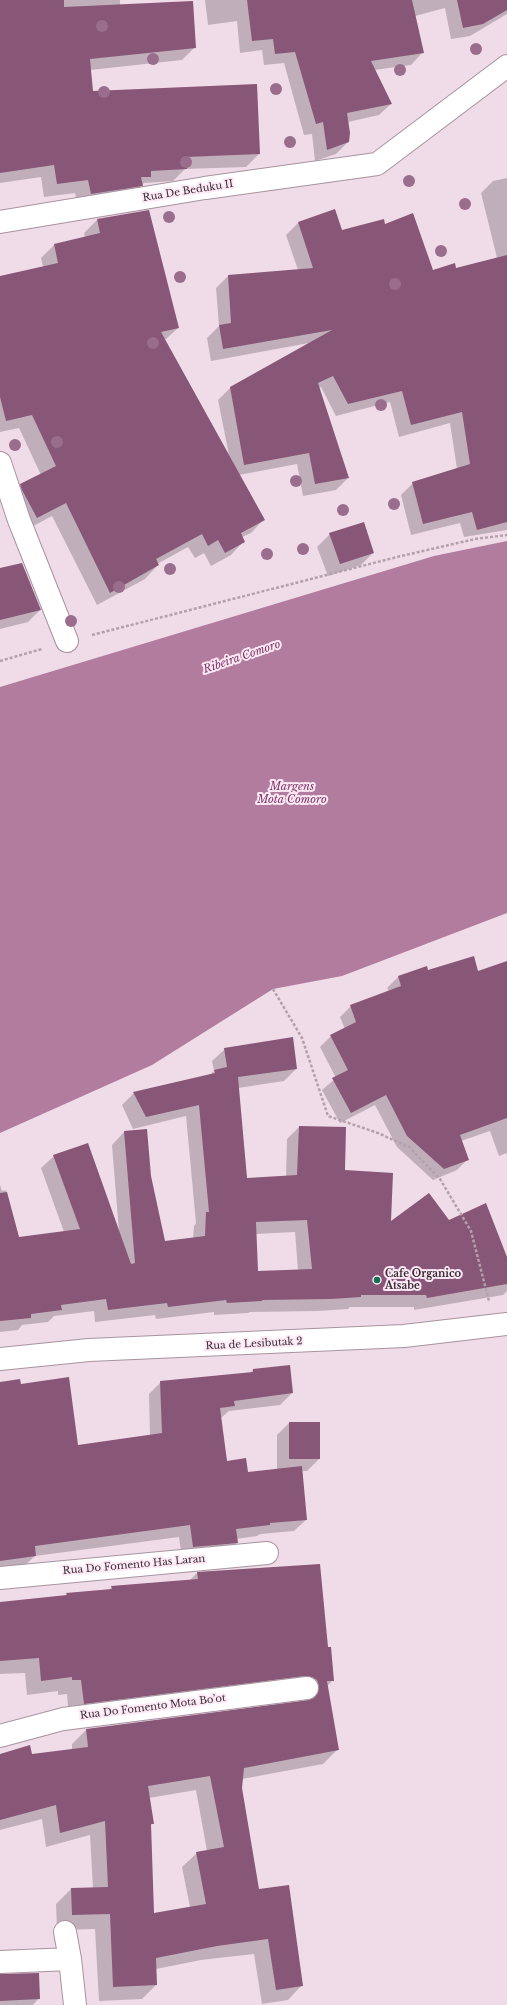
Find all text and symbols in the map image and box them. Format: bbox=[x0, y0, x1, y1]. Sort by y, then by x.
street label: Rua De Beduku II bbox=[142, 178, 234, 204]
water label: Ribeira Comoro bbox=[202, 638, 282, 676]
water label: Margens Mota Comoro bbox=[257, 780, 327, 806]
place label: Cafe Organico Atsabe bbox=[385, 1268, 461, 1292]
marker: Cafe Organico Atsabe bbox=[372, 1275, 382, 1285]
street label: Rua de Lesibutak 2 bbox=[205, 1335, 303, 1353]
street label: Rua Do Fomento Has Laran bbox=[62, 1553, 206, 1577]
street label: Rua Do Fomento Mota Bo’ot bbox=[80, 1692, 226, 1722]

